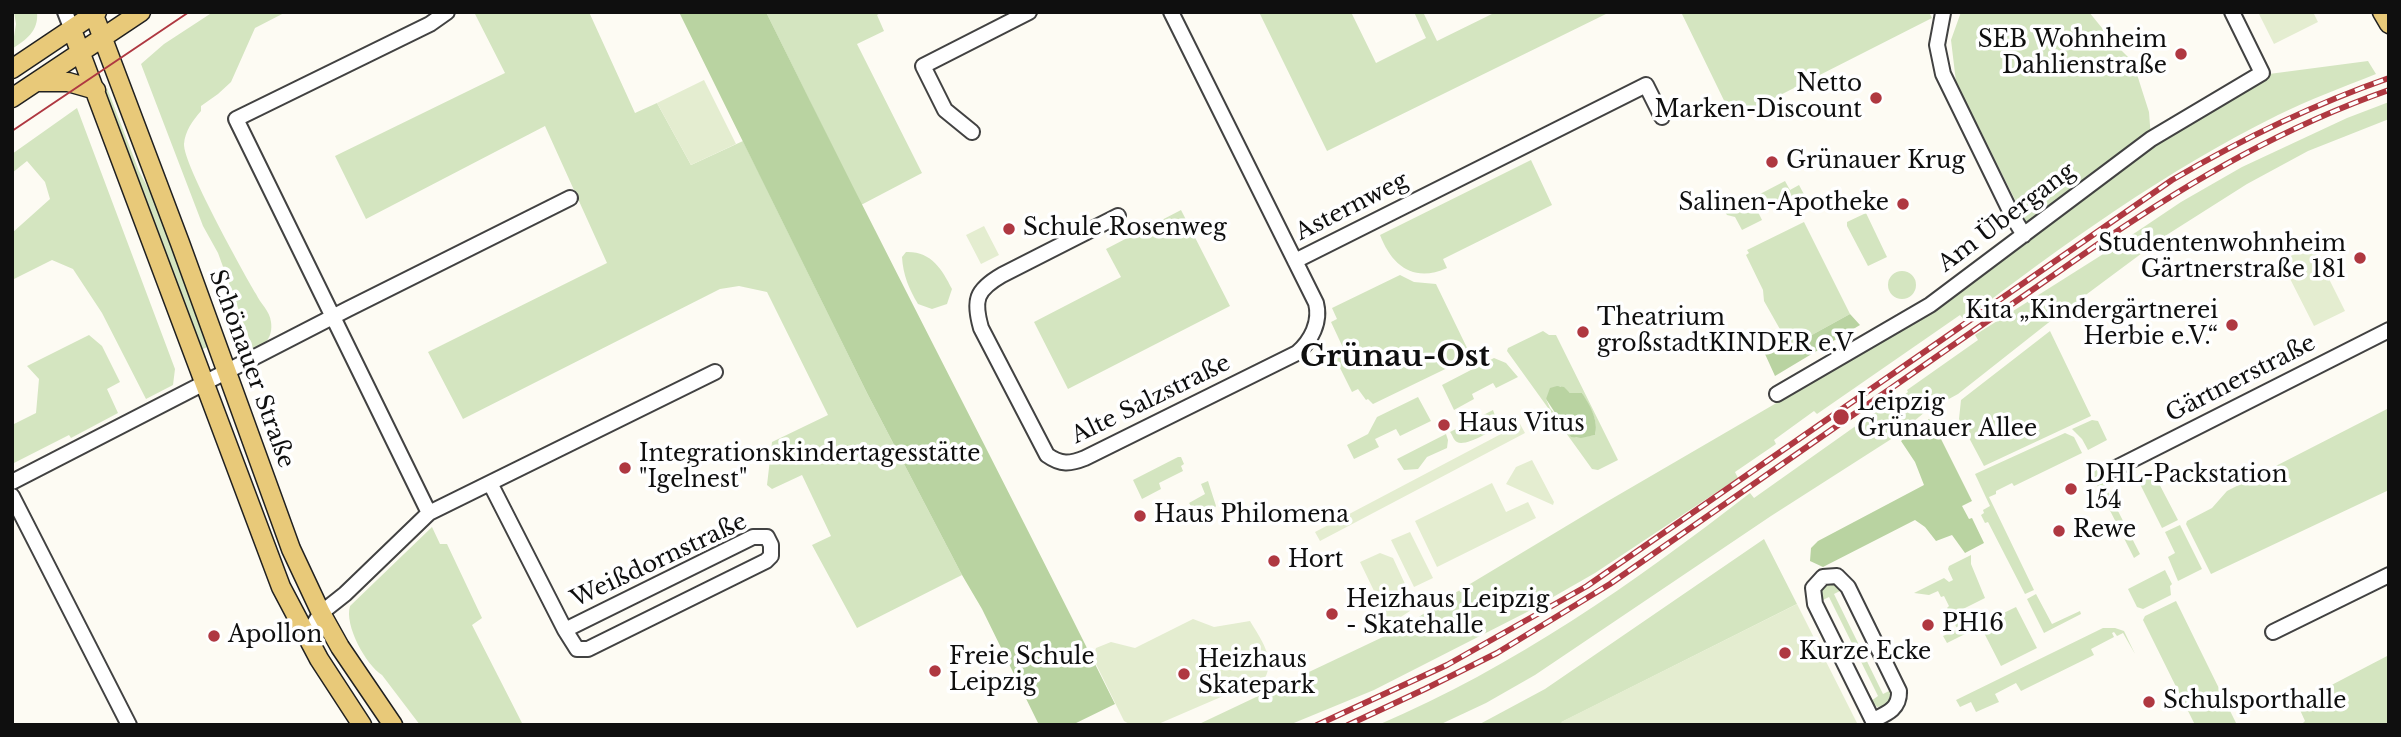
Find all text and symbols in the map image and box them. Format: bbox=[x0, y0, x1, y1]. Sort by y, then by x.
place label: SEB Wohnheim Dahlienstraße bbox=[1978, 27, 2167, 81]
marker: SEB Wohnheim Dahlienstraße bbox=[2173, 46, 2189, 62]
place label: Netto Marken-Discount bbox=[1655, 71, 1862, 125]
marker: Netto Marken-Discount bbox=[1868, 90, 1884, 106]
place label: Grünauer Krug bbox=[1786, 148, 1965, 176]
marker: Grünauer Krug bbox=[1764, 154, 1780, 170]
street label: Am Übergang bbox=[1933, 158, 2081, 278]
street label: Asternweg bbox=[1291, 167, 1413, 247]
place label: Salinen-Apotheke bbox=[1678, 190, 1889, 218]
marker: Salinen-Apotheke bbox=[1895, 196, 1911, 212]
place label: Schule Rosenweg bbox=[1023, 215, 1227, 243]
marker: Schule Rosenweg bbox=[1001, 221, 1017, 237]
place label: Studentenwohnheim Gärtnerstraße 181 bbox=[2098, 231, 2346, 285]
marker: Studentenwohnheim Gärtnerstraße 181 bbox=[2352, 250, 2368, 266]
street label: Schönauer Straße bbox=[202, 266, 300, 472]
place label: Kita „Kindergärtnerei Herbie e.V.“ bbox=[1965, 298, 2218, 352]
place label: Theatrium großstadtKINDER e.V bbox=[1597, 305, 1853, 359]
marker: Kita „Kindergärtnerei Herbie e.V.“ bbox=[2224, 317, 2240, 333]
marker: Theatrium großstadtKINDER e.V bbox=[1575, 324, 1591, 340]
street label: Gärtnerstraße bbox=[2162, 329, 2320, 429]
district label: Grünau-Ost bbox=[1300, 340, 1490, 376]
street label: Alte Salzstraße bbox=[1067, 350, 1235, 450]
place label: Leipzig Grünauer Allee bbox=[1857, 390, 2037, 444]
marker: Leipzig Grünauer Allee bbox=[1831, 407, 1851, 427]
place label: Haus Vitus bbox=[1458, 411, 1585, 439]
marker: Haus Vitus bbox=[1436, 417, 1452, 433]
place label: Integrationskindertagesstätte "Igelnest" bbox=[639, 441, 980, 495]
marker: Integrationskindertagesstätte "Igelnest" bbox=[617, 460, 633, 476]
place label: DHL-Packstation 154 bbox=[2085, 462, 2287, 516]
marker: DHL-Packstation 154 bbox=[2063, 481, 2079, 497]
place label: Haus Philomena bbox=[1154, 502, 1349, 530]
street label: Weißdornstraße bbox=[567, 508, 751, 614]
marker: Haus Philomena bbox=[1132, 508, 1148, 524]
place label: Rewe bbox=[2073, 517, 2136, 545]
marker: Rewe bbox=[2051, 523, 2067, 539]
place label: Hort bbox=[1288, 547, 1343, 575]
marker: Hort bbox=[1266, 553, 1282, 569]
place label: Heizhaus Leipzig - Skatehalle bbox=[1346, 587, 1549, 641]
marker: Heizhaus Leipzig - Skatehalle bbox=[1324, 606, 1340, 622]
place label: PH16 bbox=[1942, 611, 2004, 639]
marker: PH16 bbox=[1920, 617, 1936, 633]
place label: Apollon bbox=[228, 622, 322, 650]
marker: Apollon bbox=[206, 628, 222, 644]
place label: Kurze Ecke bbox=[1799, 639, 1931, 667]
place label: Freie Schule Leipzig bbox=[949, 644, 1095, 698]
marker: Kurze Ecke bbox=[1777, 645, 1793, 661]
place label: Heizhaus Skatepark bbox=[1198, 647, 1315, 701]
marker: Freie Schule Leipzig bbox=[927, 663, 943, 679]
marker: Heizhaus Skatepark bbox=[1176, 666, 1192, 682]
place label: Schulsporthalle bbox=[2163, 688, 2346, 716]
marker: Schulsporthalle bbox=[2141, 694, 2157, 710]

